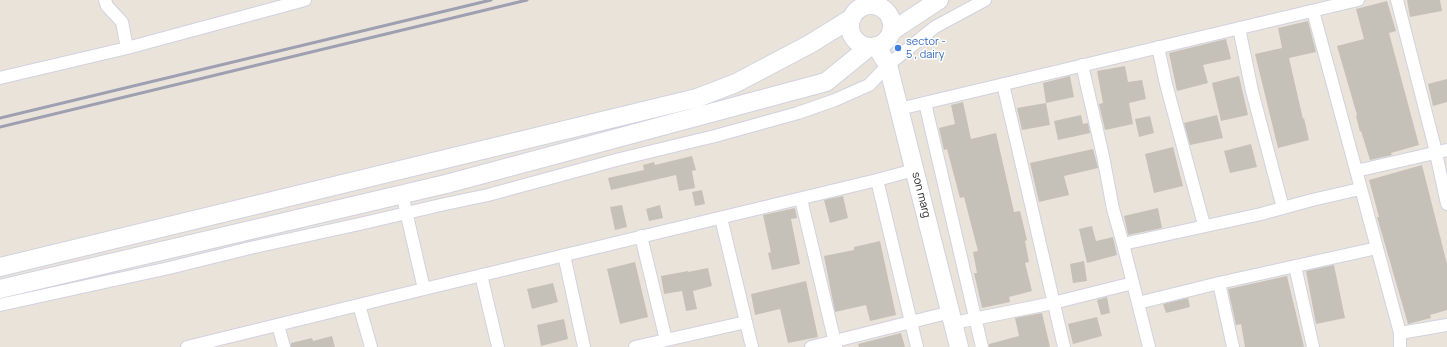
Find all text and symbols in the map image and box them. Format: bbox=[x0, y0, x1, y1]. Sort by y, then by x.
place label: sector - 5 , dairy bbox=[906, 35, 946, 61]
marker: sector - 5 , dairy bbox=[893, 43, 903, 53]
street label: son marg bbox=[909, 171, 933, 219]

